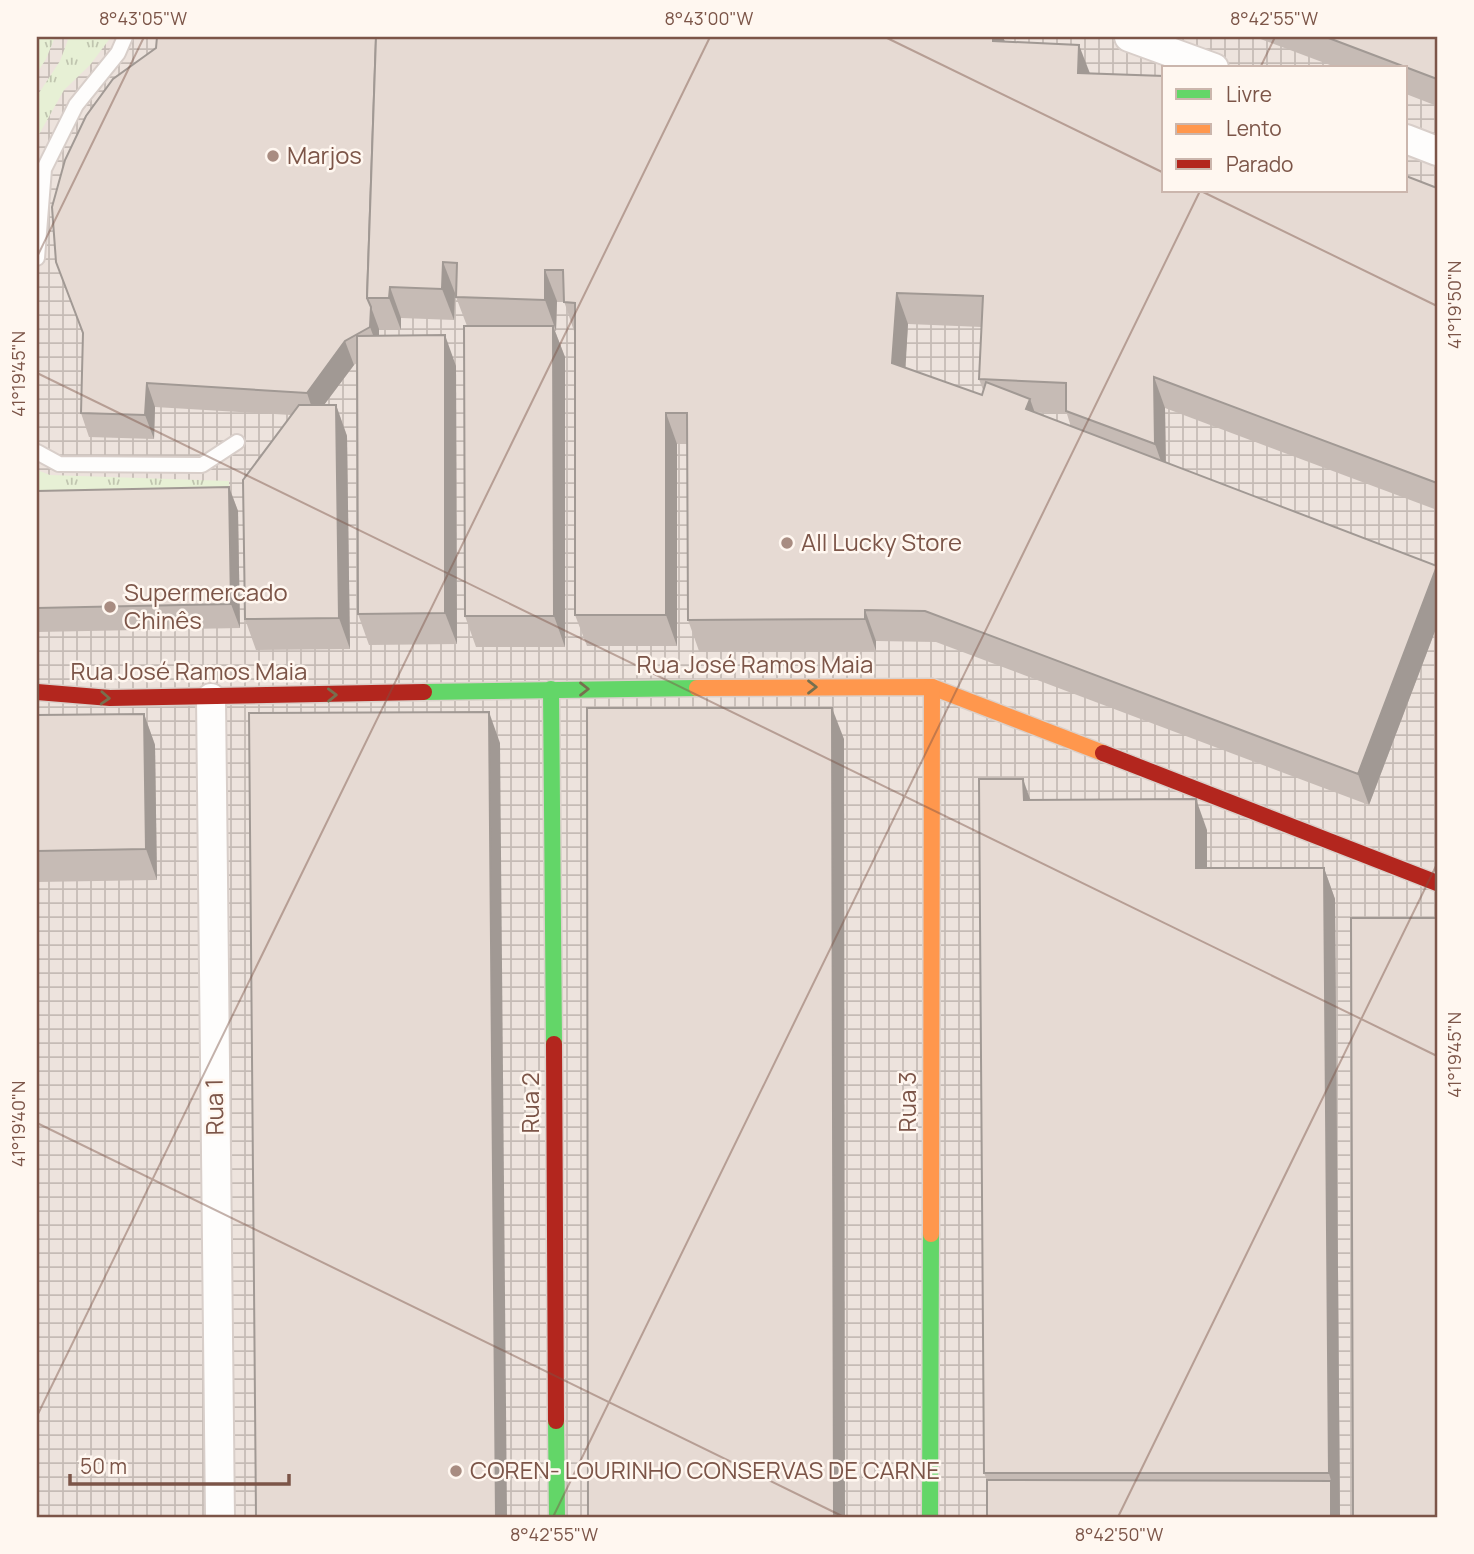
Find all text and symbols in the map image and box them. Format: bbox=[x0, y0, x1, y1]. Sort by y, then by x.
text: 8°43'05"W bbox=[99, 6, 187, 30]
text: 8°43'00"W bbox=[665, 6, 754, 30]
text: 8°42'55"W bbox=[1230, 6, 1318, 30]
legend bbox=[1162, 66, 1408, 192]
text: Livre bbox=[1226, 80, 1272, 108]
text: Lento bbox=[1226, 114, 1282, 142]
place label: Marjos bbox=[287, 138, 362, 171]
marker: Marjos bbox=[265, 148, 281, 164]
text: Parado bbox=[1226, 150, 1294, 178]
text: 41°19'50"N bbox=[1442, 261, 1466, 349]
text: 41°19'45"N bbox=[6, 331, 30, 417]
place label: All Lucky Store bbox=[801, 525, 962, 558]
marker: All Lucky Store bbox=[779, 535, 795, 551]
place label: Supermercado Chinês bbox=[124, 575, 288, 636]
marker: Supermercado Chinês bbox=[102, 599, 118, 615]
street label: Rua José Ramos Maia bbox=[637, 647, 873, 680]
street label: Rua José Ramos Maia bbox=[71, 654, 307, 687]
one-way arrow bbox=[807, 679, 817, 695]
one-way arrow bbox=[579, 681, 590, 697]
one-way arrow bbox=[327, 687, 338, 702]
one-way arrow bbox=[100, 690, 111, 705]
text: 41°19'45"N bbox=[1442, 1012, 1466, 1098]
street label: Rua 2 bbox=[513, 1072, 546, 1134]
street label: Rua 3 bbox=[890, 1072, 923, 1132]
street label: Rua 1 bbox=[197, 1078, 230, 1136]
text: 41°19'40"N bbox=[6, 1081, 30, 1167]
scale bar bbox=[70, 1442, 289, 1486]
text: 50 m bbox=[80, 1452, 127, 1480]
place label: COREN- LOURINHO CONSERVAS DE CARNE bbox=[470, 1453, 940, 1486]
marker: COREN- LOURINHO CONSERVAS DE CARNE bbox=[448, 1463, 464, 1479]
text: 8°42'55"W bbox=[510, 1522, 598, 1546]
text: 8°42'50"W bbox=[1075, 1522, 1163, 1546]

